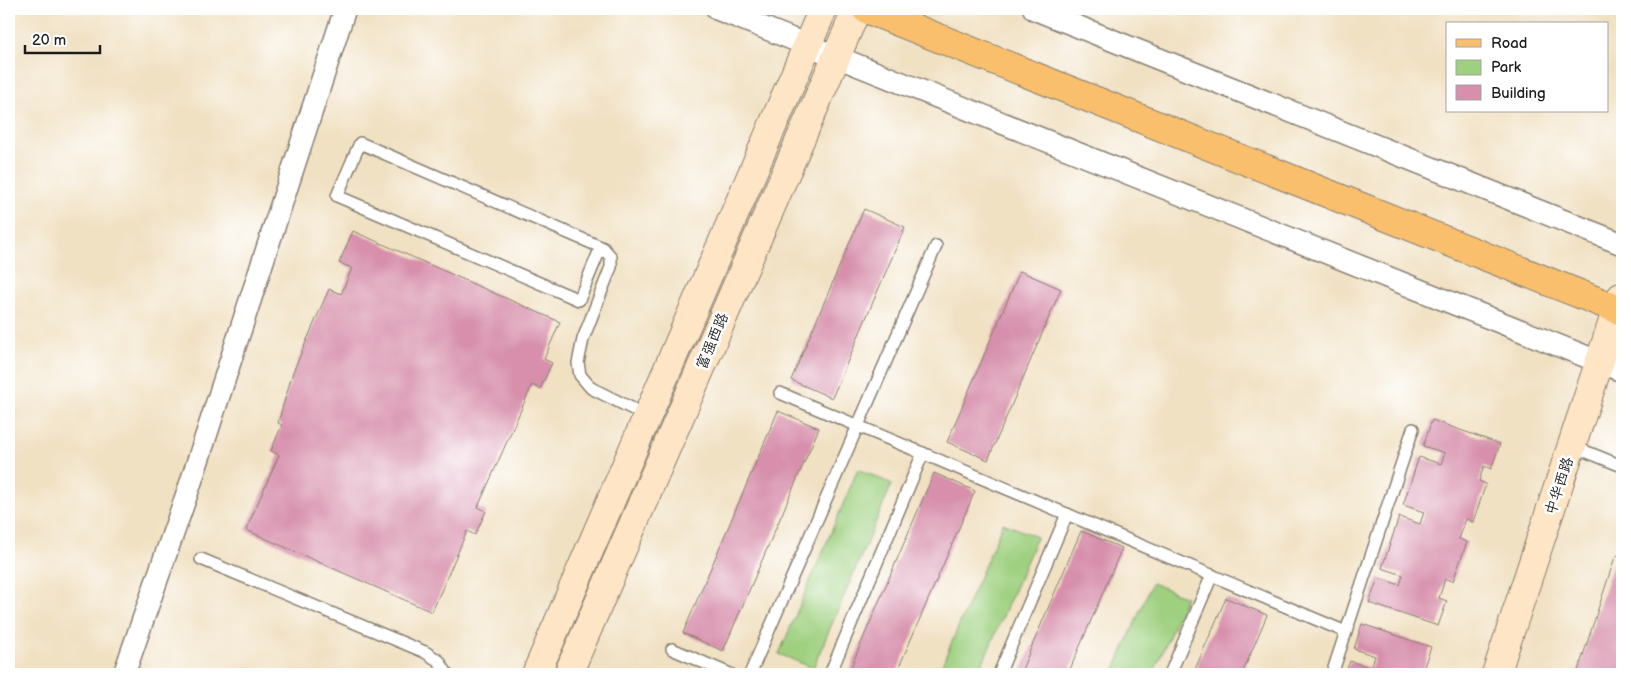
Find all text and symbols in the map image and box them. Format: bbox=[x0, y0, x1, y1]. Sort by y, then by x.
scale bar bbox=[25, 22, 100, 54]
legend bbox=[1446, 22, 1608, 112]
text: 20 m bbox=[32, 31, 66, 50]
text: Road bbox=[1491, 34, 1527, 53]
text: Park bbox=[1491, 58, 1522, 77]
text: Building bbox=[1491, 84, 1546, 103]
street label: 富强西路 bbox=[692, 310, 733, 373]
street label: 中华西路 bbox=[1541, 455, 1578, 518]

